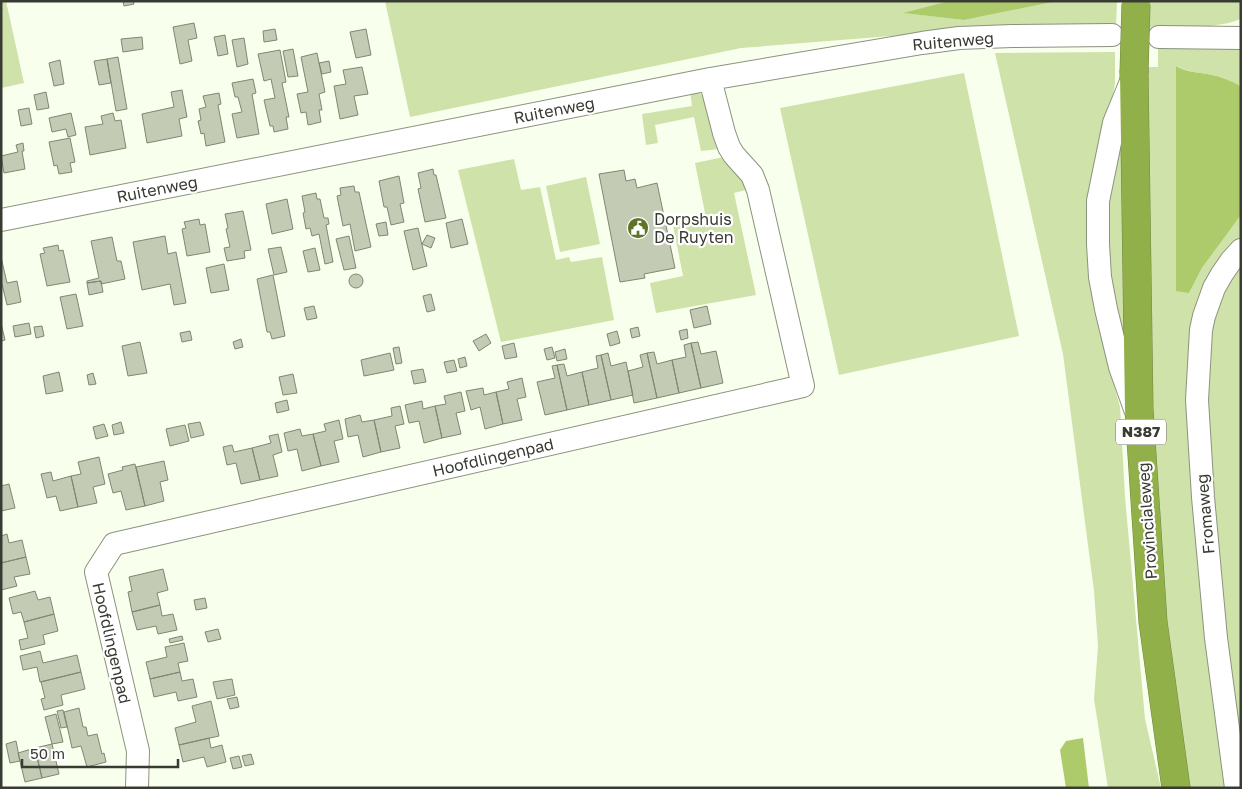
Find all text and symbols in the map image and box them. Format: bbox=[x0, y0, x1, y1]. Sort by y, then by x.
street label: Ruitenweg bbox=[911, 27, 995, 55]
street label: Ruitenweg bbox=[512, 92, 596, 128]
street label: Ruitenweg bbox=[115, 171, 199, 207]
place label: Dorpshuis De Ruyten bbox=[654, 209, 734, 247]
public building icon: Dorpshuis De Ruyten bbox=[626, 216, 650, 240]
road number: N387 bbox=[1116, 420, 1166, 444]
street label: Hoofdlingenpad bbox=[431, 433, 555, 481]
street label: Provincialeweg bbox=[1133, 462, 1161, 580]
street label: Fromaweg bbox=[1192, 473, 1218, 555]
street label: Hoofdlingenpad bbox=[88, 581, 136, 705]
scale bar bbox=[22, 736, 179, 768]
text: 50 m bbox=[30, 744, 65, 762]

